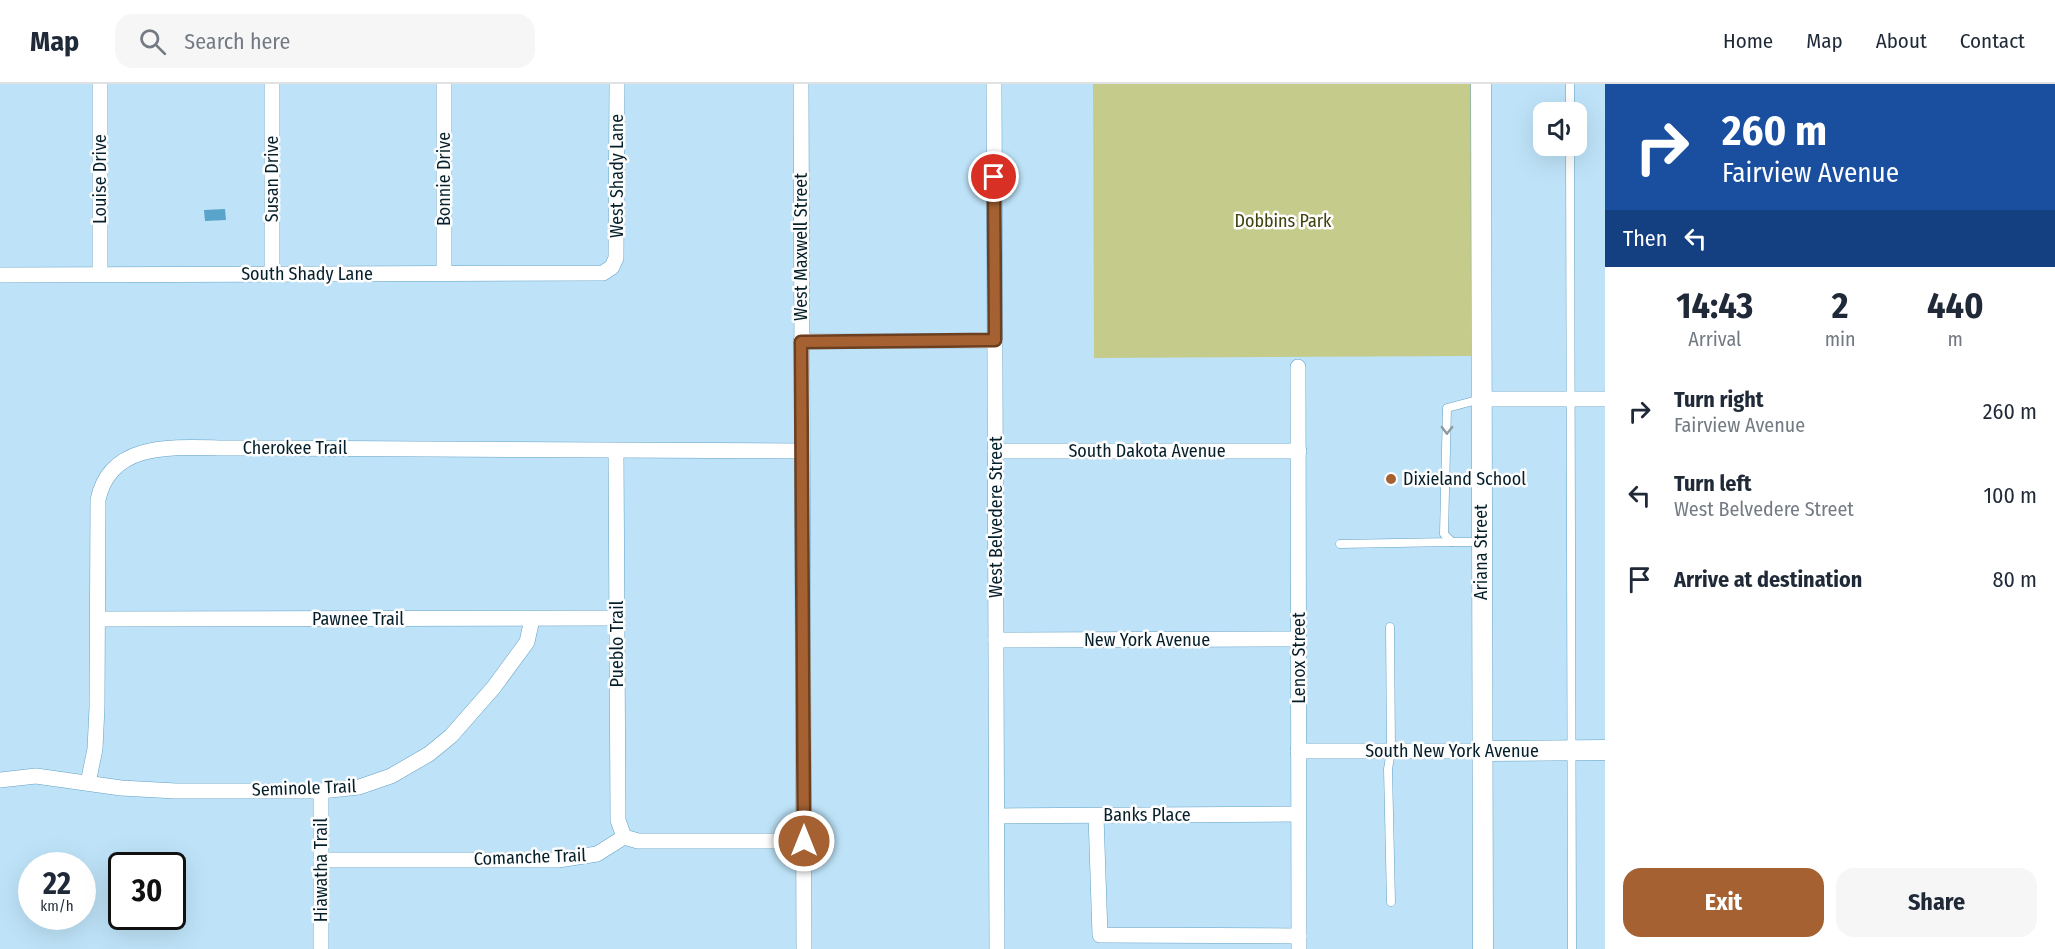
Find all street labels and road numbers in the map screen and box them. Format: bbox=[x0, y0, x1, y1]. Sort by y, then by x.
street label: West Shady Lane bbox=[606, 114, 628, 238]
street label: Bonnie Drive bbox=[433, 132, 455, 226]
street label: Louise Drive bbox=[89, 134, 111, 224]
street label: Susan Drive bbox=[261, 136, 283, 222]
street label: West Maxwell Street bbox=[790, 173, 812, 321]
street label: South Shady Lane bbox=[241, 263, 373, 285]
street label: West Belvedere Street bbox=[985, 436, 1007, 598]
street label: Cherokee Trail bbox=[243, 437, 347, 459]
street label: South Dakota Avenue bbox=[1068, 440, 1226, 462]
street label: Ariana Street bbox=[1470, 504, 1492, 600]
street label: Pueblo Trail bbox=[606, 600, 628, 687]
street label: Pawnee Trail bbox=[312, 608, 404, 630]
street label: Lenox Street bbox=[1288, 612, 1310, 704]
street label: New York Avenue bbox=[1084, 629, 1210, 651]
street label: South New York Avenue bbox=[1365, 740, 1539, 762]
street label: Seminole Trail bbox=[251, 775, 357, 801]
street label: Banks Place bbox=[1103, 804, 1191, 826]
street label: Hiawatha Trail bbox=[310, 817, 332, 922]
street label: Comanche Trail bbox=[473, 844, 587, 870]

